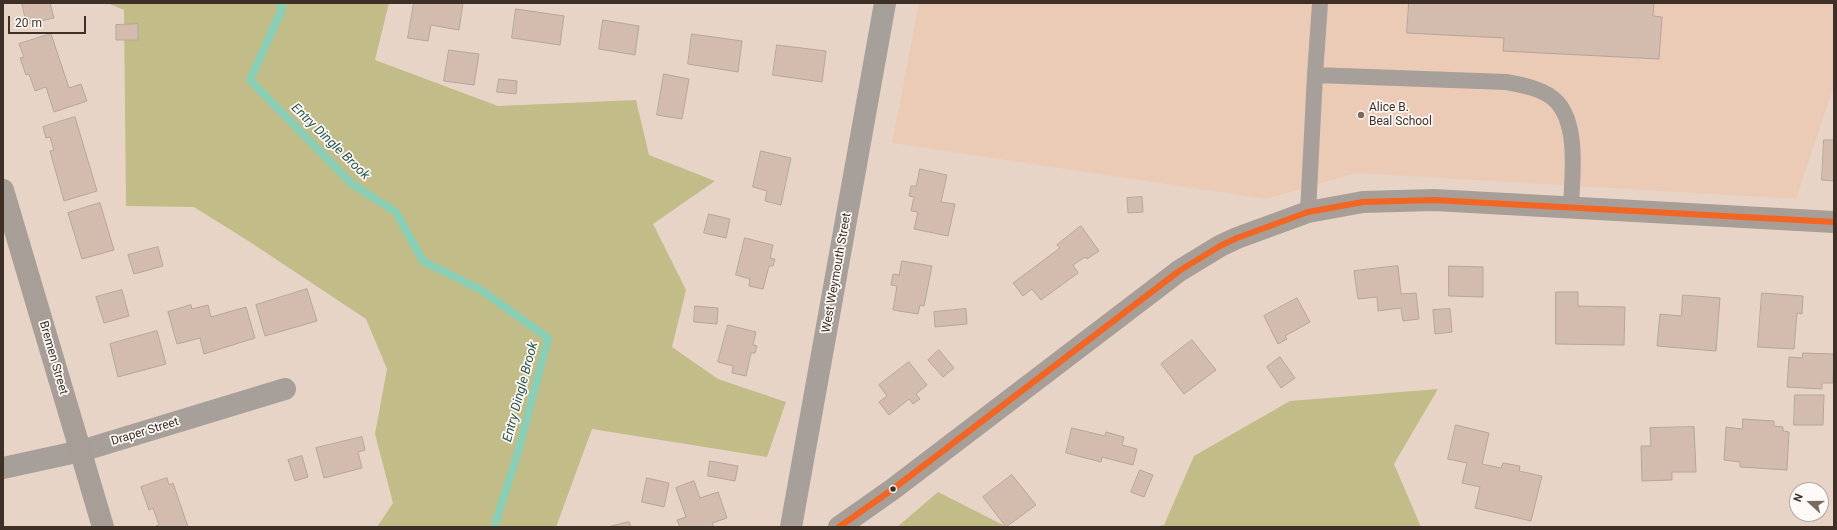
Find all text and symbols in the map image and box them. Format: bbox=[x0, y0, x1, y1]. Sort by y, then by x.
scale bar bbox=[10, 8, 88, 34]
text: 20 m bbox=[15, 16, 42, 30]
water label: Entry Dingle Brook bbox=[288, 101, 372, 183]
place label: Alice B. Beal School bbox=[1369, 101, 1432, 129]
marker: Alice B. Beal School bbox=[1356, 110, 1366, 120]
street label: West Weymouth Street bbox=[819, 212, 855, 334]
street label: Bremen Street bbox=[36, 320, 70, 396]
water label: Entry Dingle Brook bbox=[500, 340, 542, 444]
street label: Draper Street bbox=[109, 415, 181, 449]
north arrow bbox=[1789, 482, 1829, 522]
unlabelled marker bbox=[888, 484, 898, 494]
text: N bbox=[1791, 492, 1806, 504]

